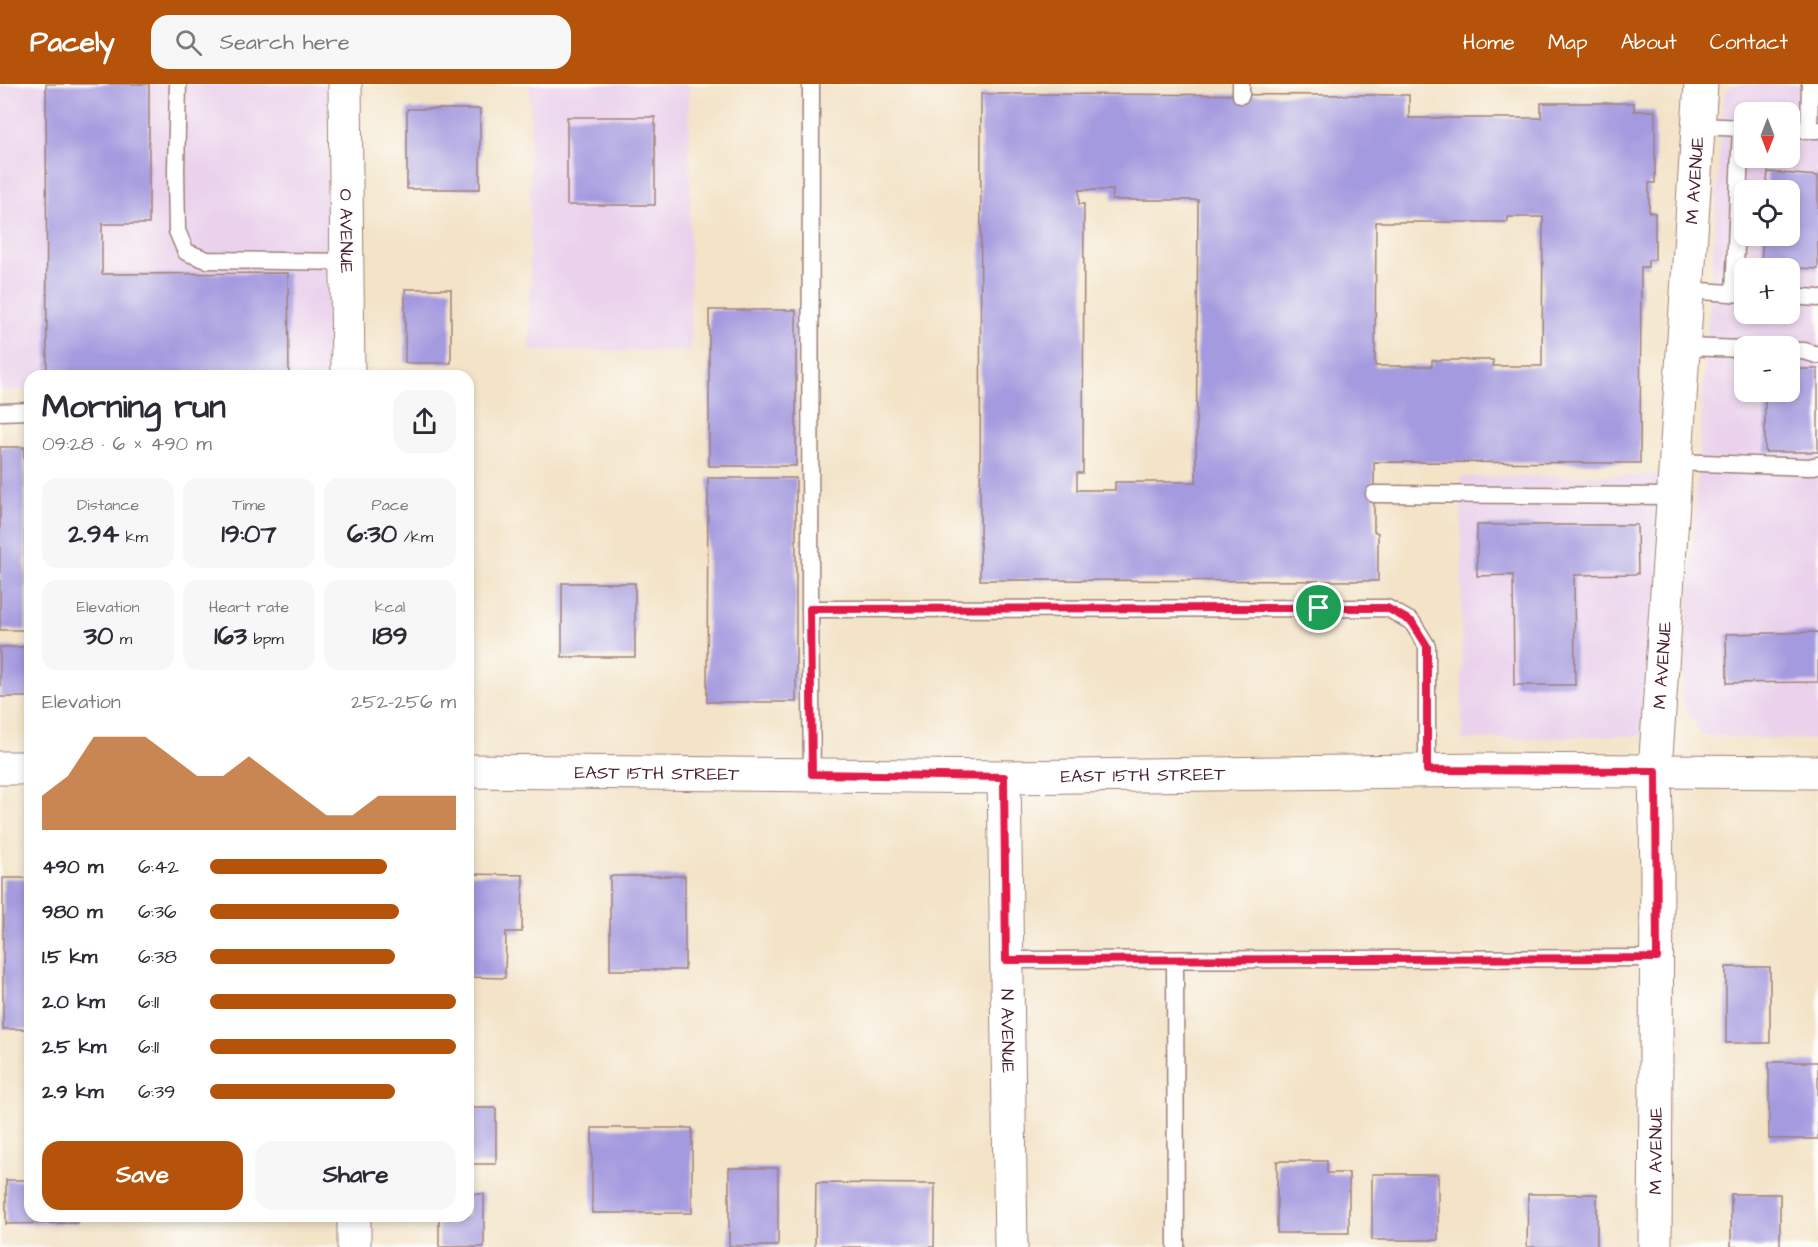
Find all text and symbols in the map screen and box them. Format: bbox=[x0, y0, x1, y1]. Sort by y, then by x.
search box bbox=[151, 15, 571, 69]
text: Pacely bbox=[30, 23, 115, 62]
icon: search bbox=[172, 26, 205, 59]
text: Search here bbox=[220, 27, 350, 58]
text: Home bbox=[1463, 28, 1515, 57]
text: Map bbox=[1548, 28, 1588, 57]
text: About bbox=[1621, 28, 1677, 57]
text: Contact bbox=[1710, 28, 1788, 57]
north arrow bbox=[1734, 102, 1800, 168]
map controls bbox=[1734, 102, 1800, 402]
street label: M AVENUE bbox=[1680, 135, 1710, 225]
button: locate bbox=[1734, 180, 1800, 246]
street label: O AVENUE bbox=[333, 188, 359, 274]
button: + bbox=[1734, 258, 1800, 324]
button: − bbox=[1734, 336, 1800, 402]
text: Morning run bbox=[42, 384, 226, 430]
button: share bbox=[393, 390, 456, 453]
text: 09:28 · 6 × 490 m bbox=[42, 430, 212, 458]
text: Distance bbox=[77, 494, 139, 516]
text: Time bbox=[232, 494, 266, 516]
text: Pace bbox=[371, 494, 409, 516]
text: 2.94 bbox=[68, 516, 119, 552]
text: 19:07 bbox=[222, 516, 276, 552]
text: 6:30 bbox=[347, 516, 397, 552]
text: km bbox=[119, 526, 148, 548]
text: /km bbox=[397, 526, 433, 548]
pin bbox=[1293, 582, 1344, 633]
icon: arrive bbox=[1302, 591, 1335, 624]
text: Elevation bbox=[77, 596, 139, 618]
text: Heart rate bbox=[209, 596, 289, 618]
text: kcal bbox=[375, 596, 405, 618]
text: 30 bbox=[84, 618, 113, 654]
text: 163 bbox=[214, 618, 247, 654]
text: 189 bbox=[373, 618, 408, 654]
street label: M AVENUE bbox=[1647, 620, 1678, 710]
text: m bbox=[113, 628, 132, 650]
text: bpm bbox=[247, 628, 284, 650]
text: Elevation bbox=[42, 688, 121, 716]
text: 252–256 m bbox=[351, 688, 456, 716]
street label: EAST 15TH STREET bbox=[574, 760, 740, 787]
street label: EAST 15TH STREET bbox=[1060, 762, 1226, 789]
text: 490 m bbox=[42, 853, 103, 881]
text: 6:42 bbox=[138, 853, 179, 881]
text: 980 m bbox=[42, 898, 103, 926]
text: 6:36 bbox=[138, 898, 177, 926]
text: 1.5 km bbox=[42, 943, 97, 971]
text: 6:38 bbox=[138, 943, 177, 971]
text: 2.0 km bbox=[42, 988, 105, 1016]
text: 6:11 bbox=[138, 988, 159, 1016]
street label: N AVENUE bbox=[994, 989, 1020, 1074]
text: 2.5 km bbox=[42, 1033, 106, 1061]
text: 6:11 bbox=[138, 1033, 159, 1061]
text: 2.9 km bbox=[42, 1078, 104, 1106]
text: 6:39 bbox=[138, 1078, 175, 1106]
street label: M AVENUE bbox=[1643, 1107, 1669, 1195]
button: Save bbox=[42, 1141, 243, 1210]
button: Share bbox=[255, 1141, 456, 1210]

